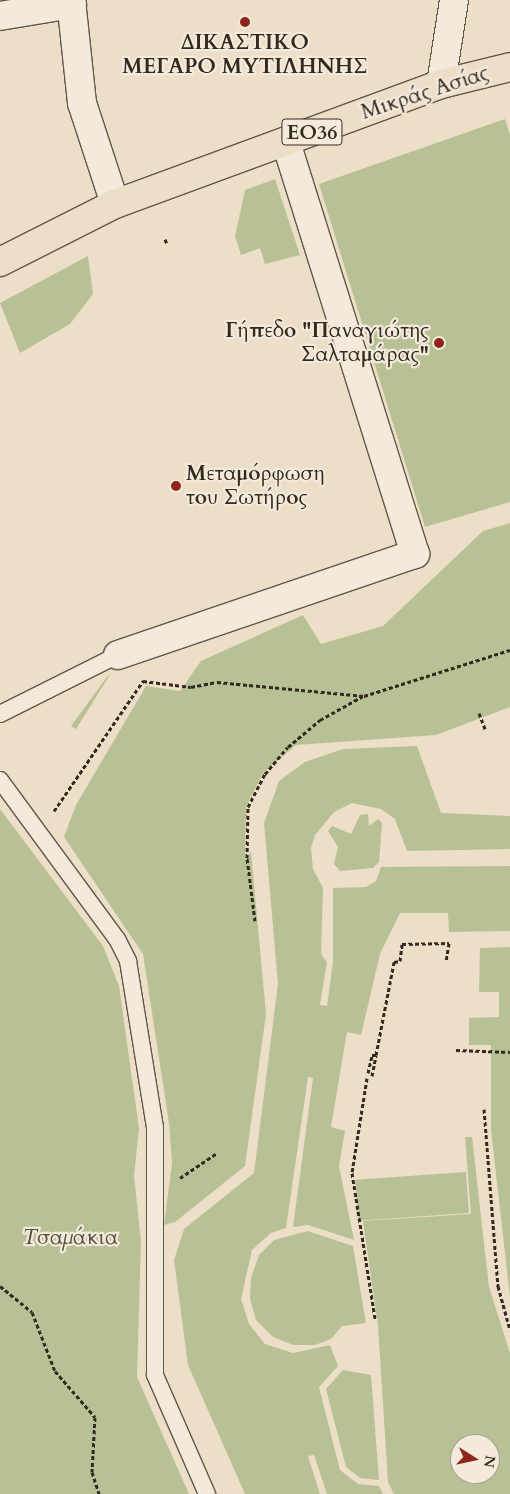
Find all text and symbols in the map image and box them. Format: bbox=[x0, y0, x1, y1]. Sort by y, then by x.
marker: ΔΙΚΑΣΤΙΚΟ ΜΕΓΑΡΟ ΜΥΤΙΛΗΝΗΣ bbox=[239, 16, 251, 28]
place label: ΔΙΚΑΣΤΙΚΟ ΜΕΓΑΡΟ ΜΥΤΙΛΗΝΗΣ bbox=[122, 30, 368, 80]
street label: Μικράς Ασίας bbox=[358, 60, 492, 126]
road number: ΕΟ36 bbox=[281, 114, 343, 150]
place label: Γήπεδο "Παναγιώτης Σαλταμάρας" bbox=[225, 318, 429, 368]
marker: Γήπεδο "Παναγιώτης Σαλταμάρας" bbox=[433, 337, 445, 349]
place label: Μεταμόρφωση του Σωτήρος bbox=[186, 461, 324, 511]
marker: Μεταμόρφωση του Σωτήρος bbox=[170, 480, 182, 492]
park label: Τσαμάκια bbox=[22, 1225, 118, 1251]
north arrow bbox=[450, 1434, 500, 1484]
text: N bbox=[479, 1454, 500, 1469]

